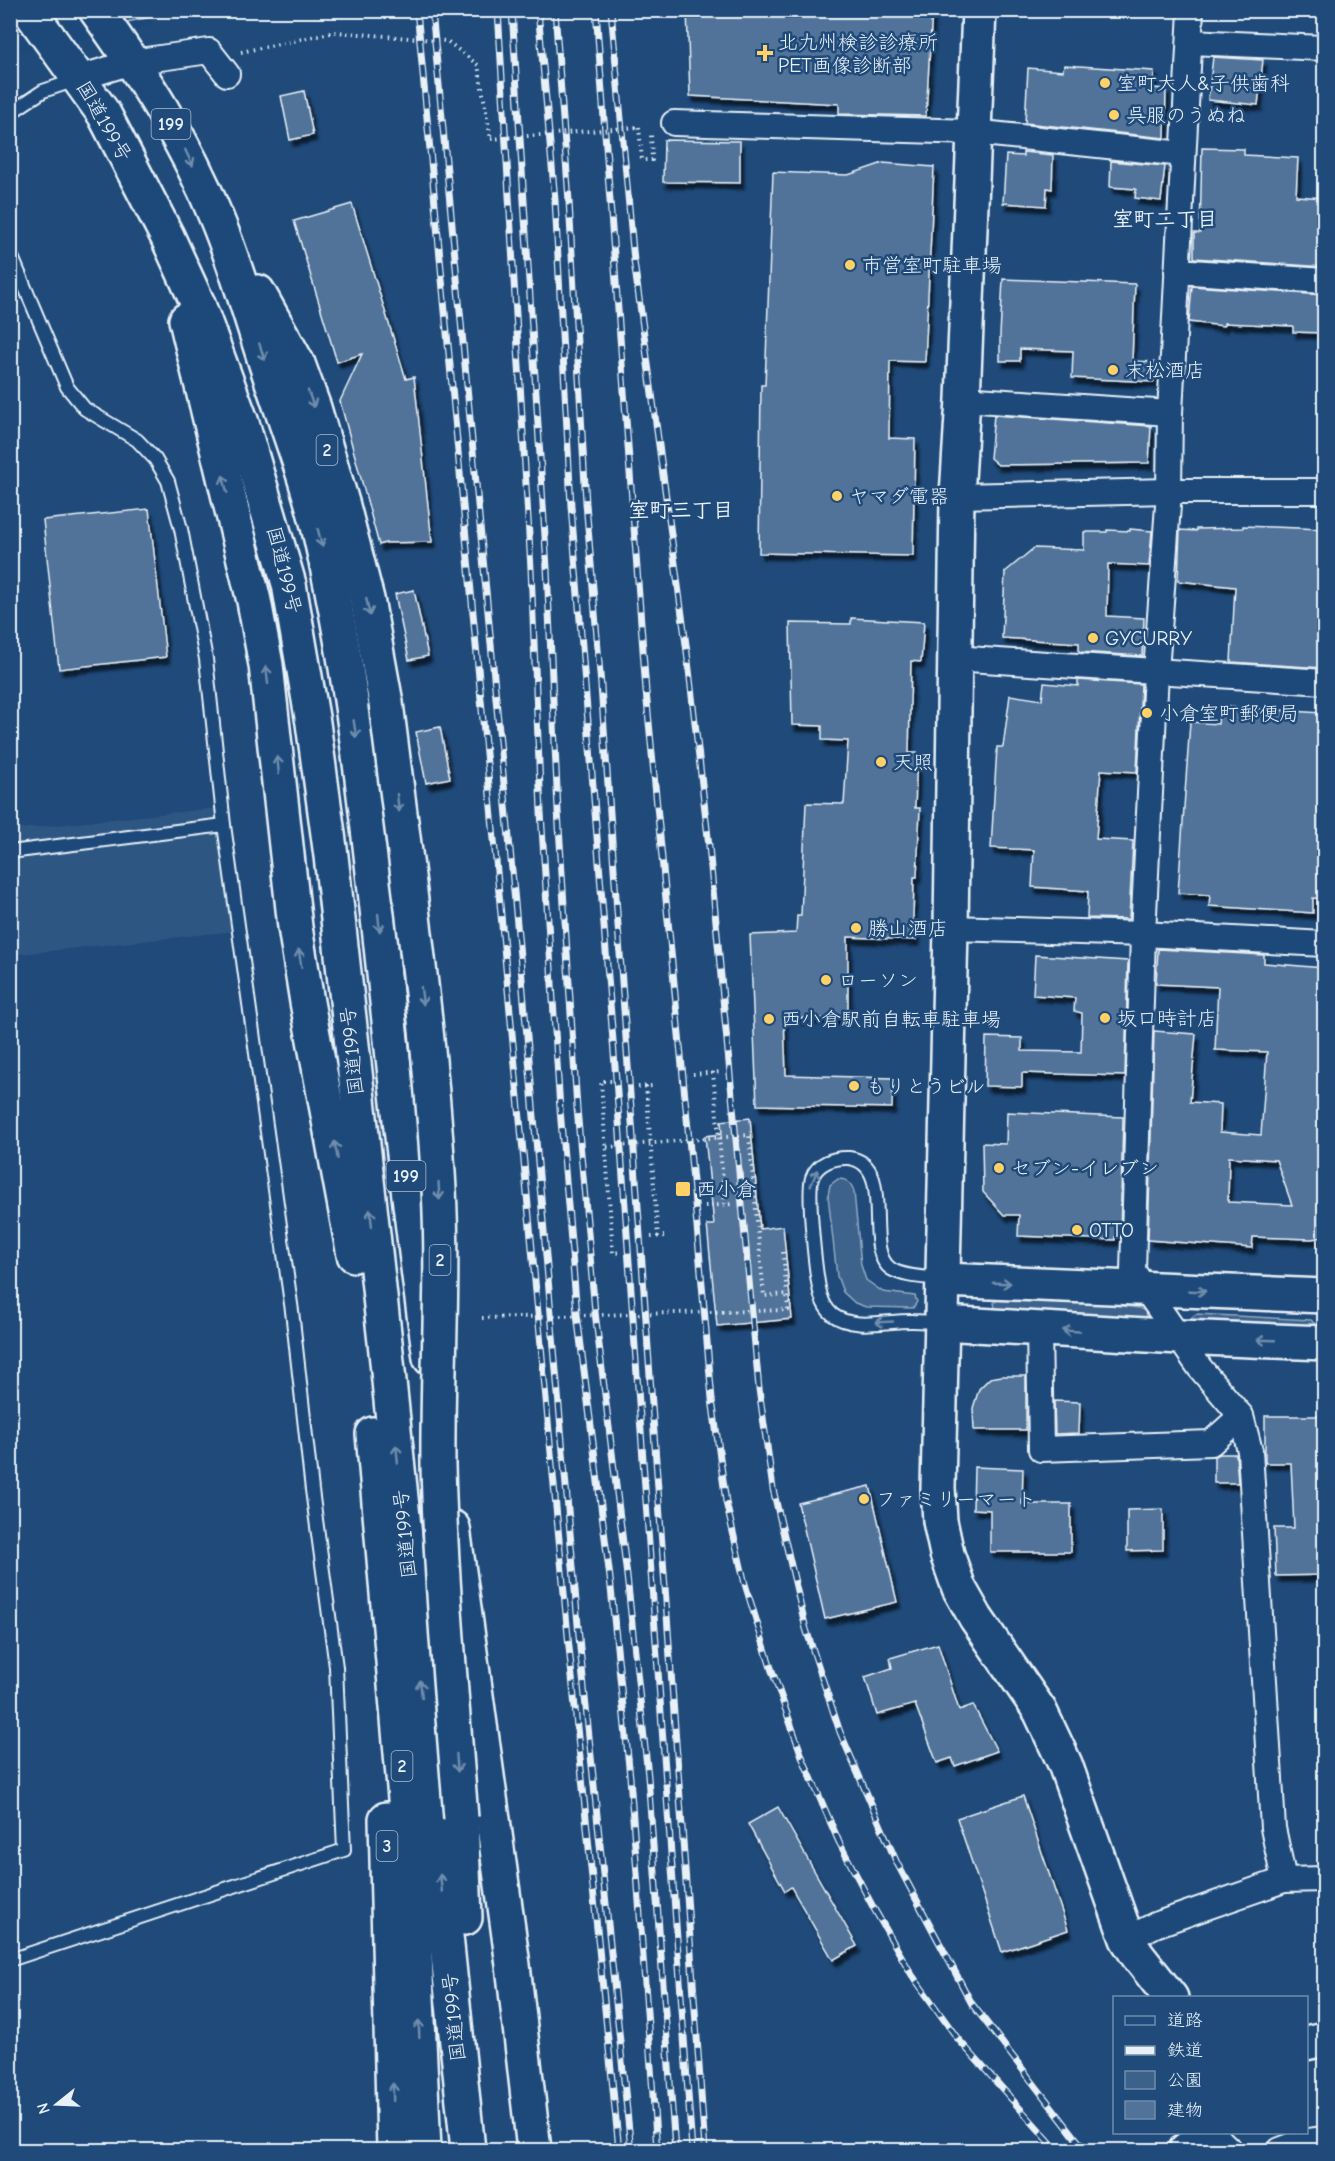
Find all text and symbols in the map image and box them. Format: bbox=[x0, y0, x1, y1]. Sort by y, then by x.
place label: 北九州検診診療所 PET画像診断部 bbox=[778, 31, 938, 77]
marker: 北九州検診診療所 PET画像診断部 bbox=[756, 44, 774, 62]
place label: 室町大人&子供歯科 bbox=[1117, 72, 1290, 95]
marker: 室町大人&子供歯科 bbox=[1098, 76, 1112, 90]
street label: 国道199号 bbox=[72, 77, 136, 165]
place label: 呉服のうぬね bbox=[1126, 104, 1246, 127]
marker: 呉服のうぬね bbox=[1107, 108, 1121, 122]
road number: 199 bbox=[152, 109, 190, 139]
one-way arrow bbox=[184, 149, 195, 167]
district label: 室町二丁目 bbox=[1113, 207, 1218, 231]
place label: 市営室町駐車場 bbox=[862, 254, 1002, 277]
marker: 市営室町駐車場 bbox=[843, 258, 857, 272]
one-way arrow bbox=[257, 342, 268, 361]
place label: 末松酒店 bbox=[1125, 359, 1205, 382]
marker: 末松酒店 bbox=[1106, 363, 1120, 377]
one-way arrow bbox=[306, 389, 317, 407]
road number: 2 bbox=[316, 435, 338, 465]
one-way arrow bbox=[219, 475, 231, 494]
place label: ヤマダ電器 bbox=[849, 485, 949, 508]
marker: ヤマダ電器 bbox=[830, 489, 844, 503]
district label: 室町三丁目 bbox=[629, 498, 734, 522]
street label: 国道199号 bbox=[262, 524, 306, 616]
one-way arrow bbox=[315, 528, 327, 547]
one-way arrow bbox=[363, 597, 375, 616]
place label: GYCURRY bbox=[1105, 627, 1192, 650]
marker: GYCURRY bbox=[1086, 631, 1100, 645]
one-way arrow bbox=[261, 665, 272, 685]
place label: 小倉室町郵便局 bbox=[1159, 702, 1299, 725]
marker: 小倉室町郵便局 bbox=[1140, 706, 1154, 720]
one-way arrow bbox=[349, 719, 360, 739]
place label: 天照 bbox=[893, 751, 933, 774]
one-way arrow bbox=[272, 755, 283, 775]
marker: 天照 bbox=[874, 755, 888, 769]
one-way arrow bbox=[393, 792, 404, 812]
one-way arrow bbox=[374, 912, 385, 932]
place label: 勝山酒店 bbox=[868, 917, 948, 940]
marker: 勝山酒店 bbox=[849, 921, 863, 935]
one-way arrow bbox=[294, 949, 305, 969]
place label: ローソン bbox=[838, 969, 918, 992]
marker: ローソン bbox=[819, 973, 833, 987]
one-way arrow bbox=[417, 986, 428, 1006]
street label: 国道199号 bbox=[336, 1005, 368, 1097]
place label: 坂口時計店 bbox=[1117, 1007, 1217, 1030]
place label: 西小倉駅前自転車駐車場 bbox=[781, 1008, 1001, 1031]
marker: 坂口時計店 bbox=[1098, 1011, 1112, 1025]
marker: 西小倉駅前自転車駐車場 bbox=[762, 1012, 776, 1026]
place label: もりとうビル bbox=[866, 1075, 986, 1098]
marker: もりとうビル bbox=[847, 1079, 861, 1093]
one-way arrow bbox=[330, 1141, 341, 1160]
place label: セブン-イレブン bbox=[1011, 1157, 1159, 1180]
road number: 199 bbox=[386, 1161, 426, 1191]
marker: セブン-イレブン bbox=[992, 1161, 1006, 1175]
one-way arrow bbox=[809, 1169, 820, 1187]
place label: 西小倉 bbox=[696, 1178, 756, 1201]
one-way arrow bbox=[433, 1180, 444, 1200]
marker: 西小倉 bbox=[674, 1180, 692, 1198]
one-way arrow bbox=[365, 1209, 376, 1228]
place label: OTTO bbox=[1089, 1219, 1134, 1242]
marker: OTTO bbox=[1070, 1223, 1084, 1237]
road number: 2 bbox=[430, 1245, 450, 1275]
one-way arrow bbox=[992, 1277, 1012, 1288]
one-way arrow bbox=[1186, 1285, 1206, 1296]
one-way arrow bbox=[874, 1317, 894, 1328]
one-way arrow bbox=[1062, 1325, 1082, 1336]
one-way arrow bbox=[1257, 1335, 1277, 1346]
one-way arrow bbox=[391, 1444, 402, 1464]
street label: 国道199号 bbox=[389, 1488, 421, 1580]
place label: ファミリーマート bbox=[876, 1488, 1036, 1511]
marker: ファミリーマート bbox=[857, 1492, 871, 1506]
one-way arrow bbox=[415, 1680, 426, 1700]
road number: 2 bbox=[392, 1751, 412, 1781]
one-way arrow bbox=[451, 1752, 462, 1772]
road number: 3 bbox=[376, 1831, 398, 1861]
one-way arrow bbox=[435, 1874, 446, 1894]
street label: 国道199号 bbox=[438, 1971, 470, 2063]
legend bbox=[1113, 1996, 1308, 2134]
text: 道路 bbox=[1167, 2010, 1203, 2031]
one-way arrow bbox=[414, 2020, 425, 2040]
text: 鉄道 bbox=[1167, 2040, 1203, 2061]
text: 公園 bbox=[1167, 2070, 1203, 2091]
north arrow bbox=[27, 2074, 87, 2134]
one-way arrow bbox=[387, 2083, 399, 2103]
text: 建物 bbox=[1167, 2100, 1203, 2121]
text: N bbox=[34, 2101, 54, 2116]

